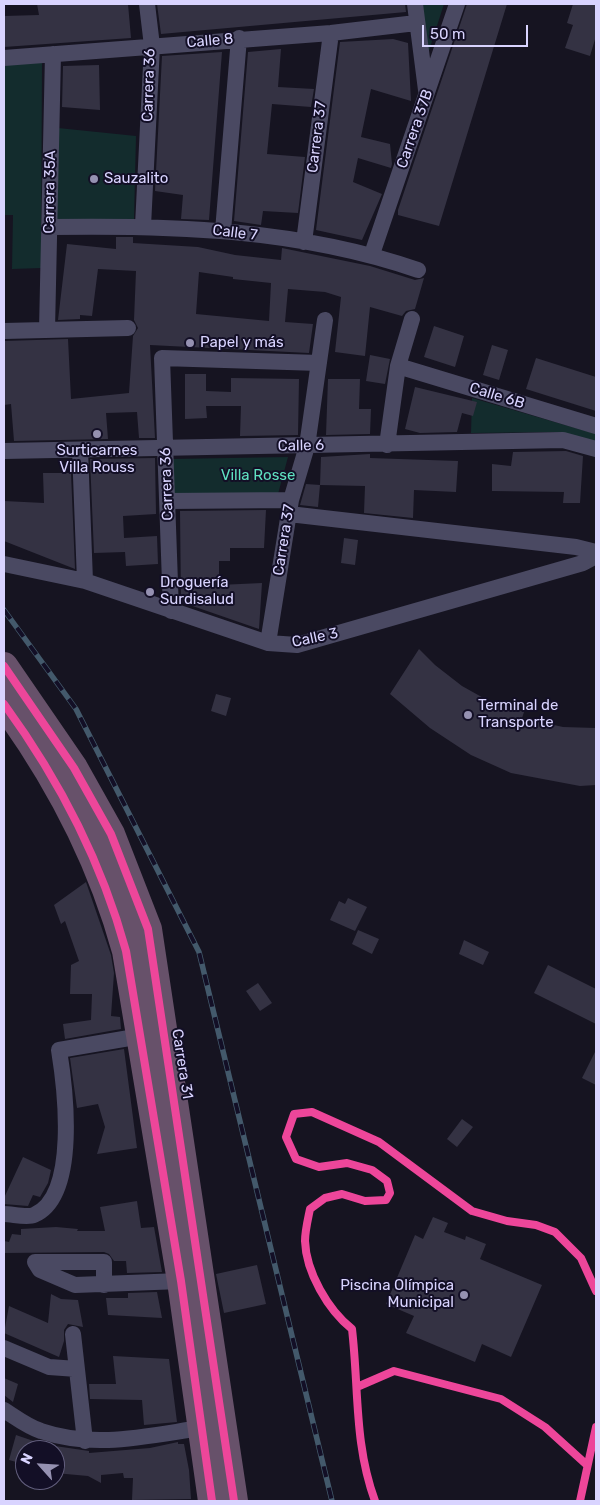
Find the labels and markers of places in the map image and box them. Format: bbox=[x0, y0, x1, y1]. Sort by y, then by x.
place label: Sauzalito bbox=[104, 170, 168, 188]
marker: Sauzalito bbox=[88, 173, 100, 185]
place label: Papel y más bbox=[200, 334, 284, 352]
marker: Papel y más bbox=[184, 337, 196, 349]
marker: Surticarnes Villa Rouss bbox=[91, 428, 103, 440]
place label: Surticarnes Villa Rouss bbox=[57, 442, 137, 477]
place label: Droguería Surdisalud bbox=[160, 574, 234, 609]
marker: Droguería Surdisalud bbox=[144, 586, 156, 598]
place label: Terminal de Transporte bbox=[478, 697, 558, 732]
marker: Terminal de Transporte bbox=[462, 709, 474, 721]
place label: Piscina Olímpica Municipal bbox=[340, 1277, 454, 1312]
marker: Piscina Olímpica Municipal bbox=[458, 1289, 470, 1301]

